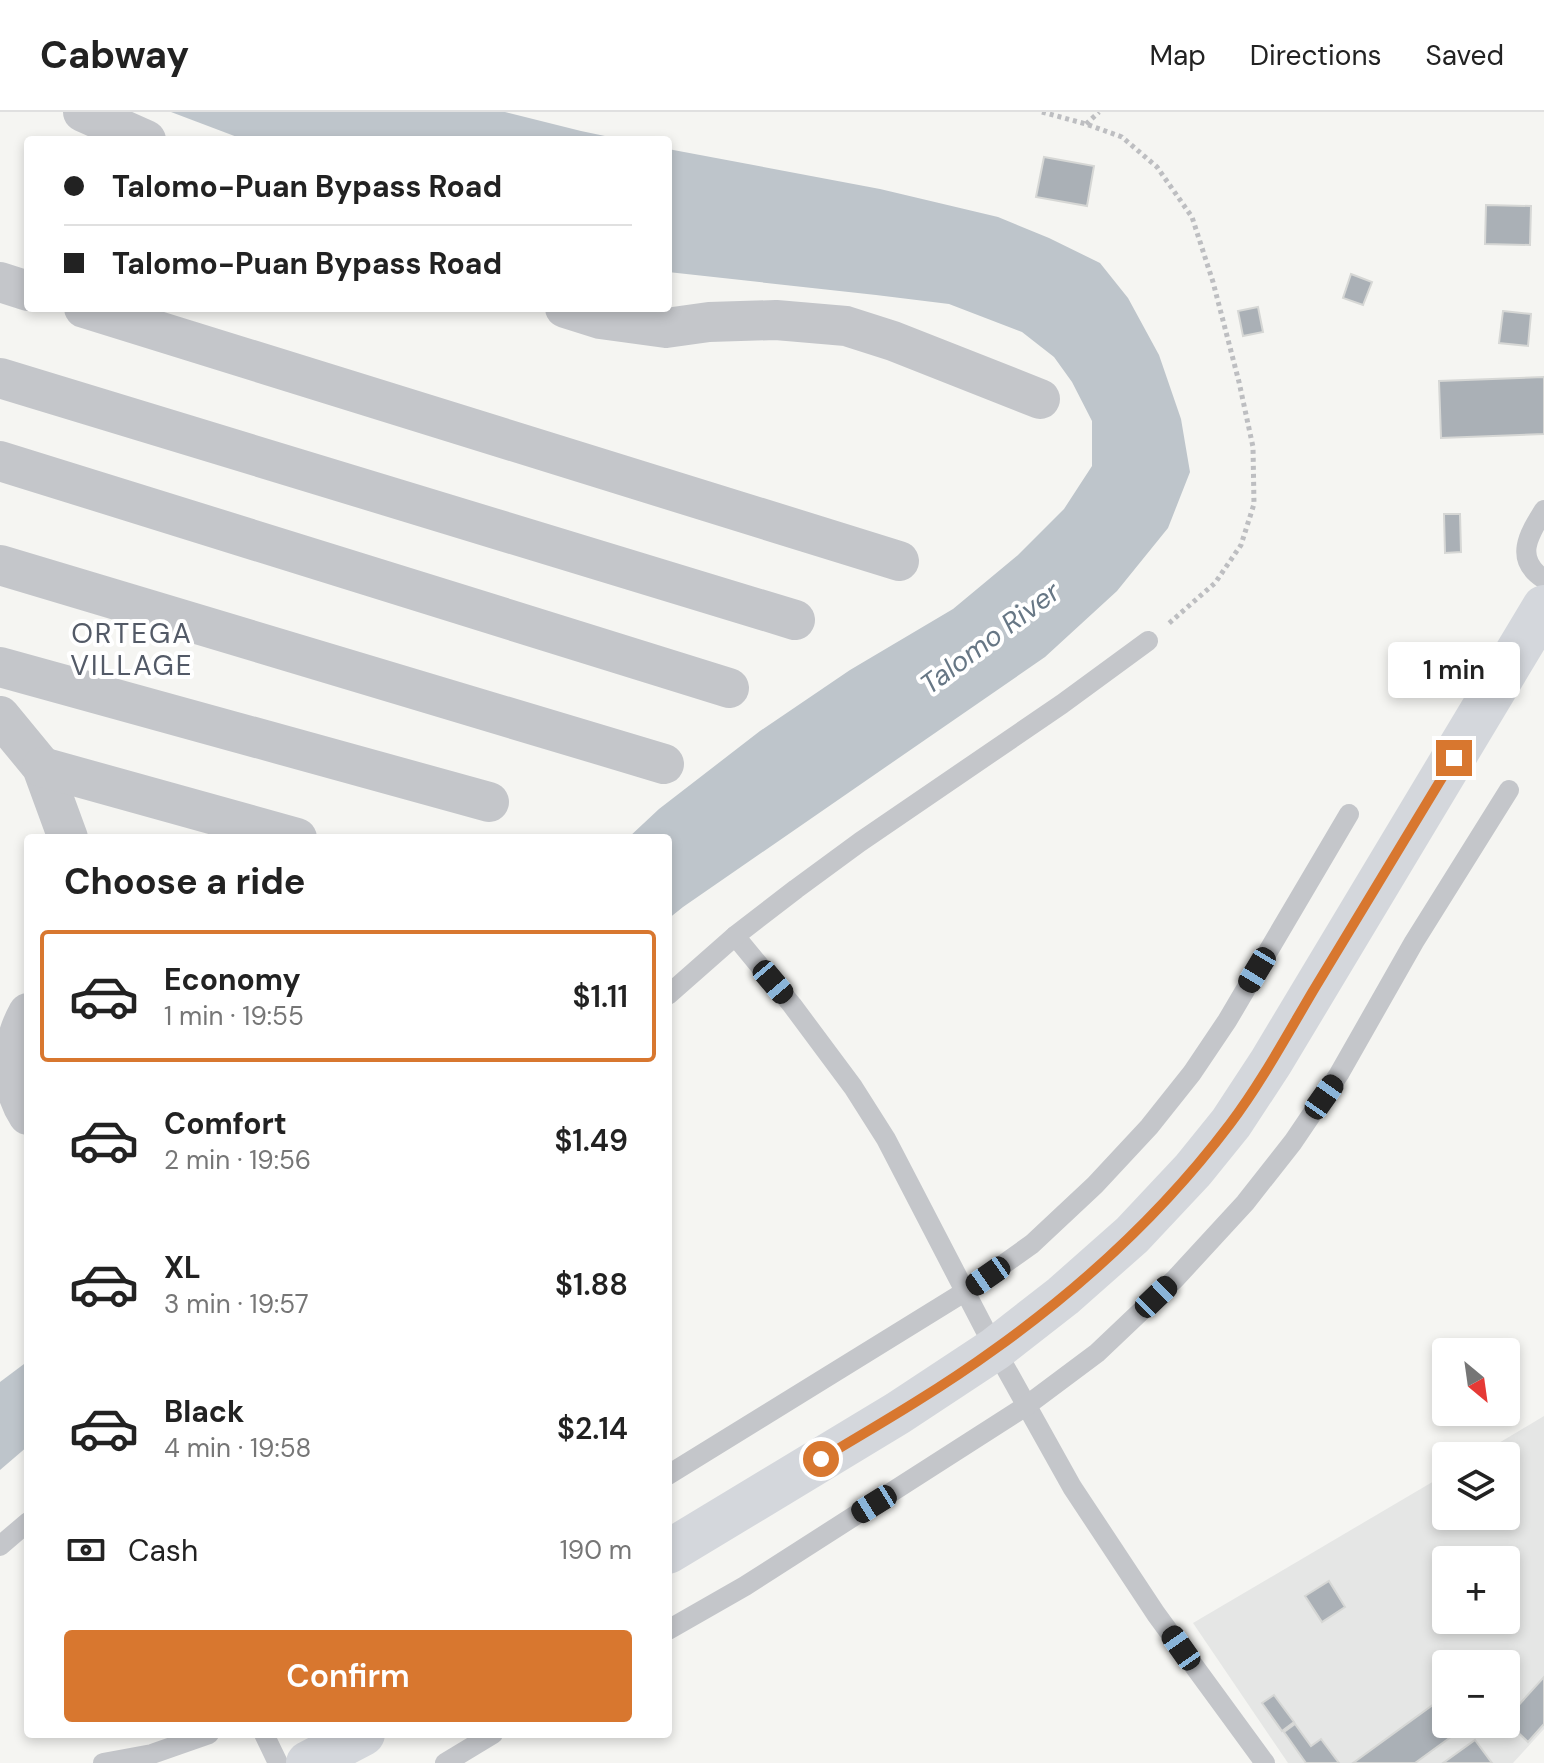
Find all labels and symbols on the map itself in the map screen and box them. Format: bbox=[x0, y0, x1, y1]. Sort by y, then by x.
water label: Talomo River bbox=[913, 573, 1068, 703]
district label: ORTEGA VILLAGE bbox=[70, 615, 194, 684]
callout: 1 min bbox=[1388, 642, 1520, 698]
route end bbox=[1436, 740, 1472, 776]
car bbox=[1234, 943, 1280, 997]
car bbox=[748, 956, 798, 1008]
car bbox=[1300, 1070, 1348, 1124]
car bbox=[961, 1252, 1015, 1300]
car bbox=[1130, 1272, 1182, 1322]
north arrow bbox=[1432, 1338, 1520, 1426]
route start bbox=[803, 1441, 839, 1477]
car bbox=[847, 1481, 901, 1527]
car bbox=[1157, 1621, 1205, 1675]

